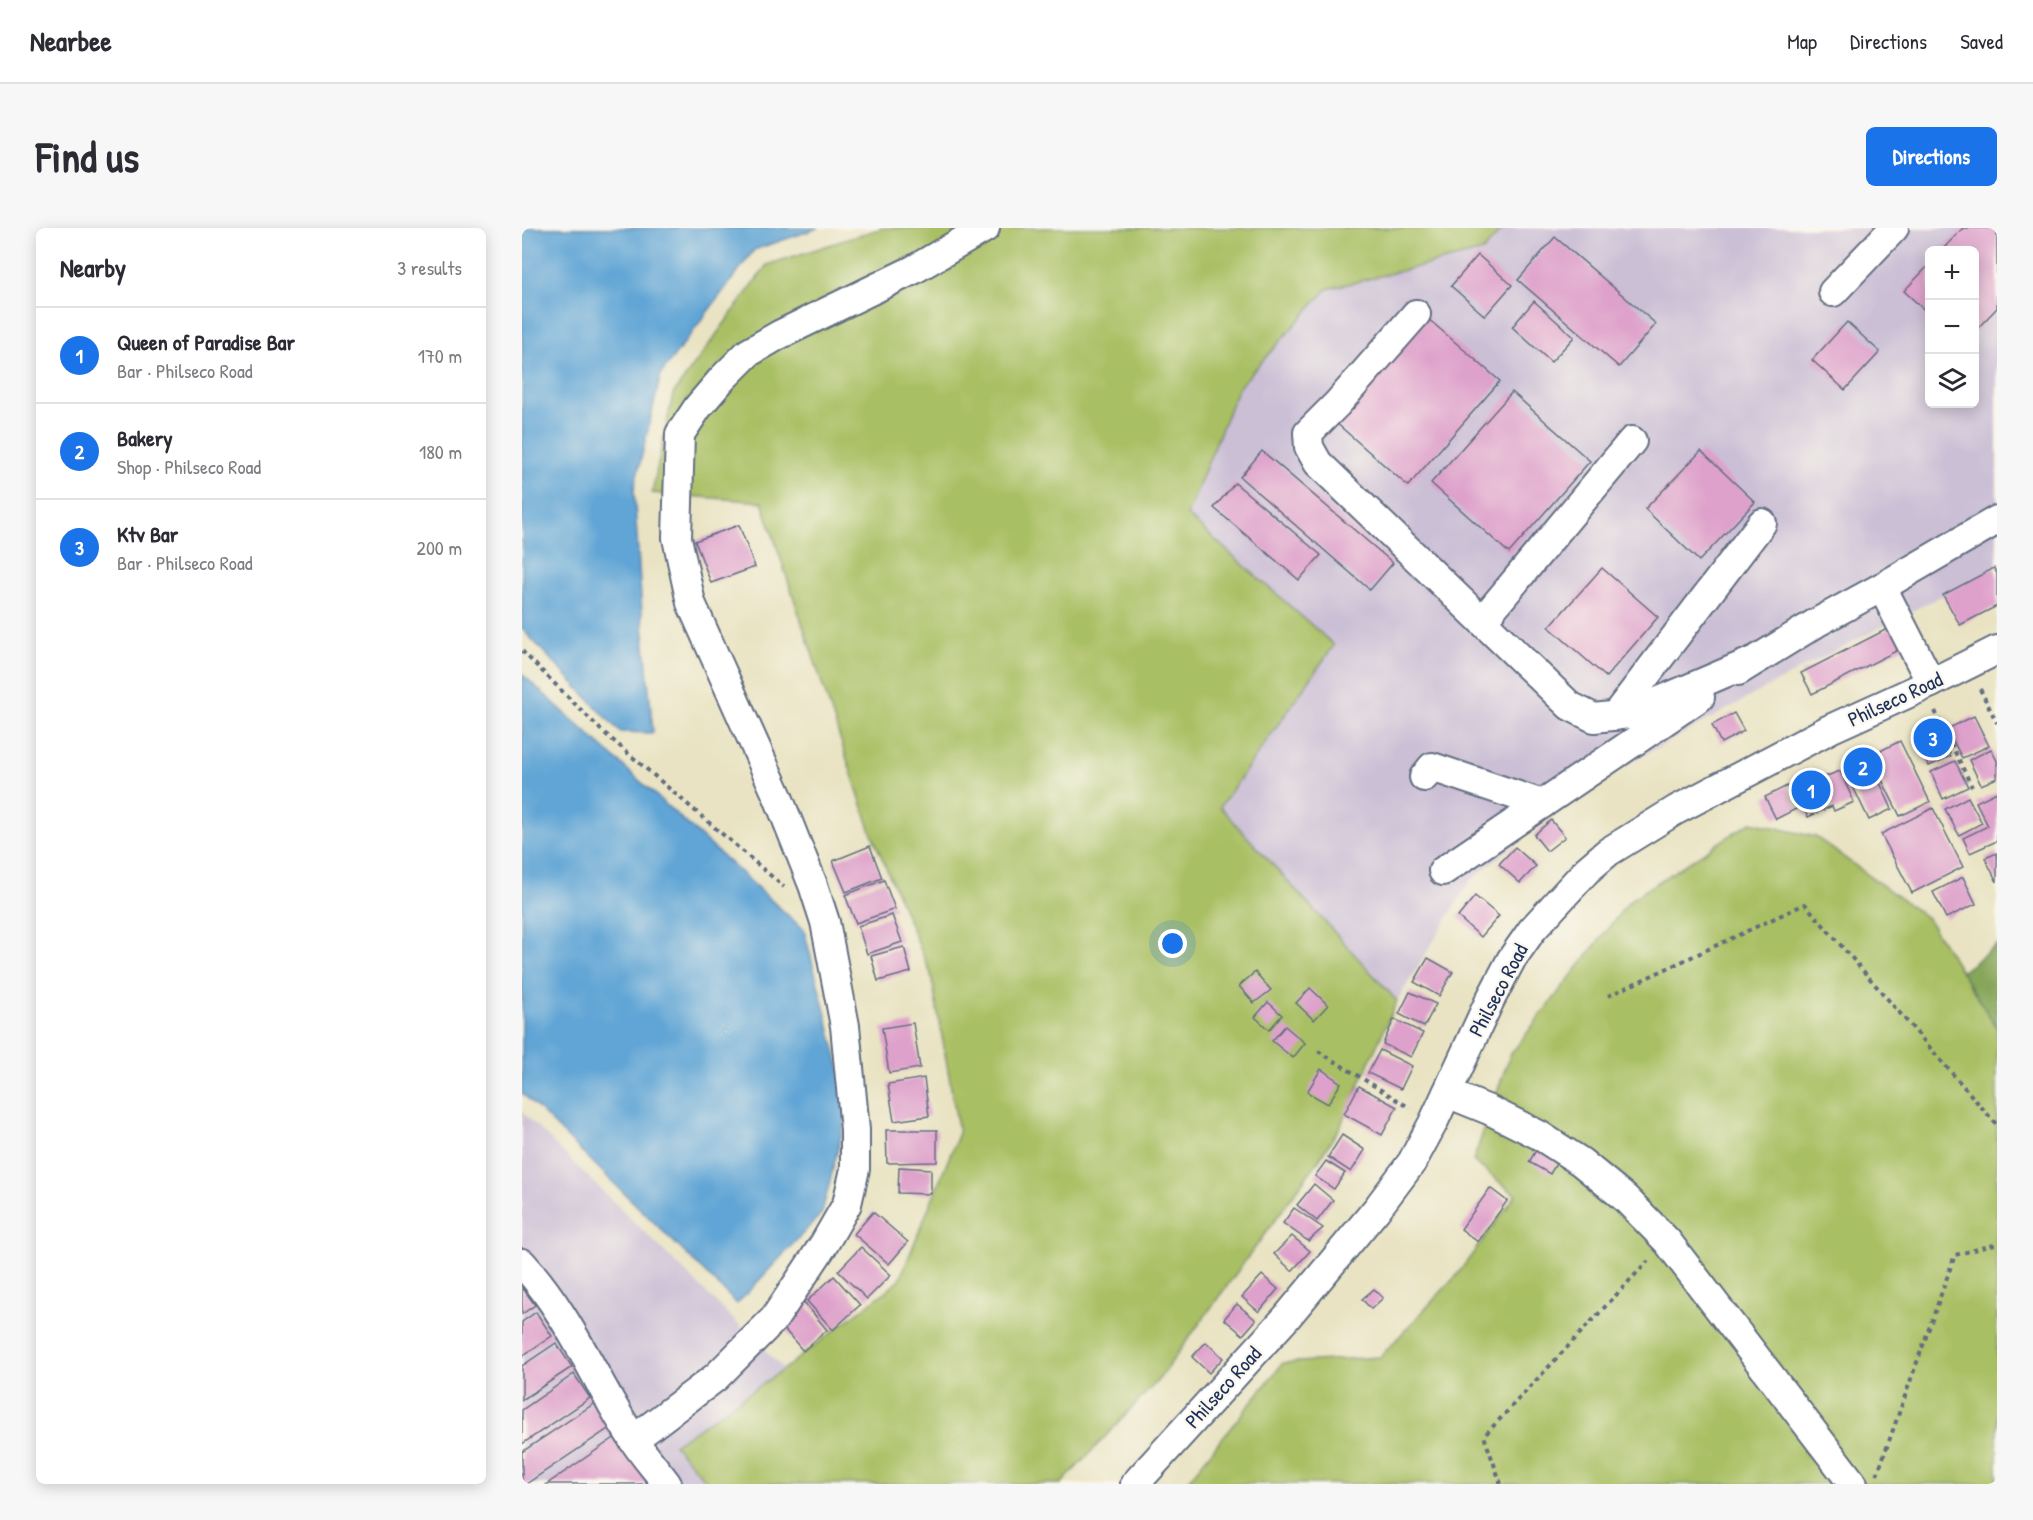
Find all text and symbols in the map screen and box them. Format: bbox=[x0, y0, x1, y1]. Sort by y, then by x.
text: Nearbee bbox=[30, 22, 112, 60]
text: Map bbox=[1787, 27, 1817, 56]
text: Directions bbox=[1850, 27, 1927, 56]
text: Saved bbox=[1960, 27, 2003, 56]
button: Directions bbox=[1866, 127, 1997, 186]
text: Find us bbox=[36, 128, 139, 185]
map controls bbox=[1925, 246, 1979, 408]
button: + bbox=[1925, 246, 1979, 300]
text: Nearby bbox=[60, 250, 126, 285]
text: 3 results bbox=[397, 254, 462, 281]
button: − bbox=[1925, 300, 1979, 354]
text: Queen of Paradise Bar bbox=[117, 327, 295, 357]
text: 1 bbox=[76, 342, 83, 369]
text: 170 m bbox=[418, 342, 462, 369]
button: layers bbox=[1925, 354, 1979, 408]
text: Bar · Philseco Road bbox=[117, 357, 253, 384]
text: Bakery bbox=[117, 423, 172, 453]
text: 2 bbox=[75, 438, 84, 465]
text: 180 m bbox=[419, 438, 462, 465]
text: Shop · Philseco Road bbox=[117, 453, 261, 480]
text: Ktv Bar bbox=[117, 519, 178, 549]
text: 3 bbox=[75, 534, 84, 561]
text: 200 m bbox=[417, 534, 462, 561]
text: Bar · Philseco Road bbox=[117, 549, 253, 576]
street label: Philseco Road bbox=[1843, 664, 1947, 734]
pin: 3 bbox=[1914, 716, 1952, 760]
pin: 2 bbox=[1844, 744, 1882, 790]
pin: 1 bbox=[1792, 768, 1830, 812]
your location bbox=[1158, 929, 1187, 958]
street label: Philseco Road bbox=[1461, 938, 1535, 1042]
street label: Philseco Road bbox=[1178, 1340, 1268, 1434]

